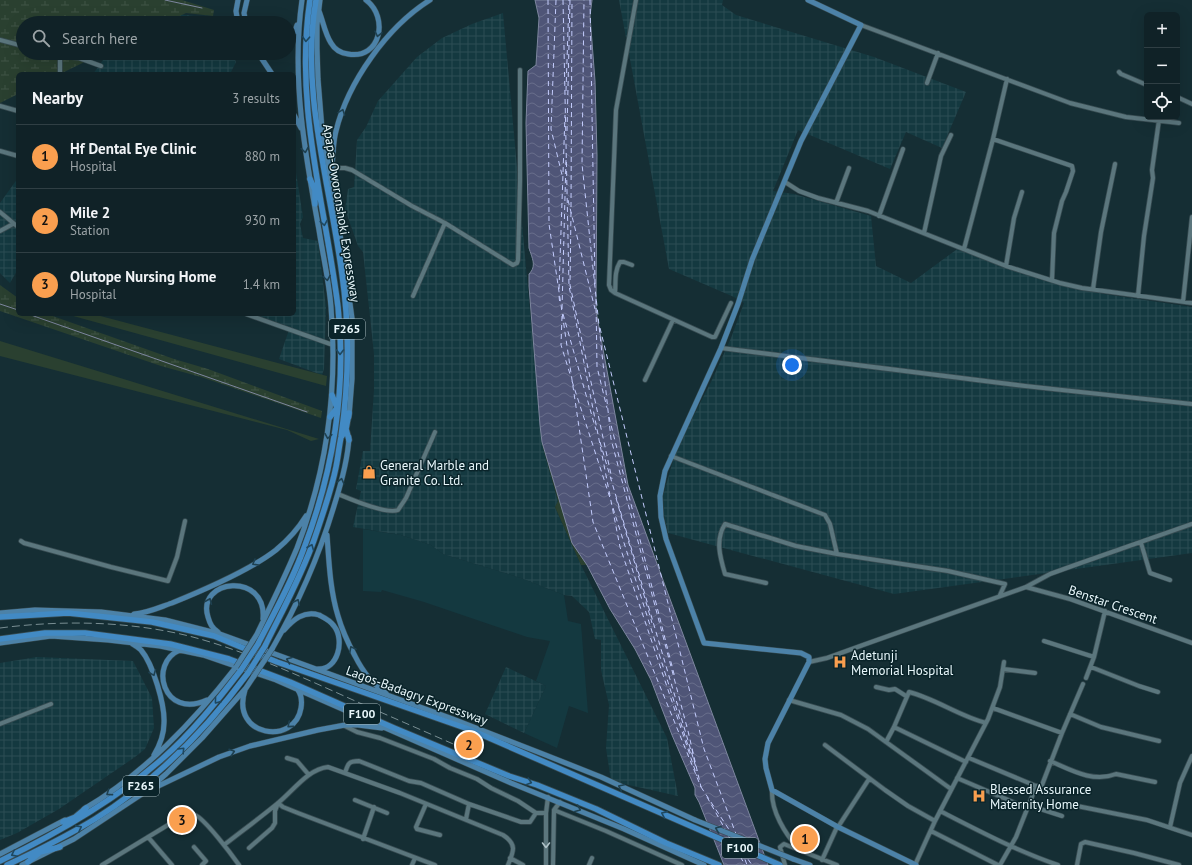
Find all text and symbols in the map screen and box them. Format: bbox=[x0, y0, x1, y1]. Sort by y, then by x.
map controls bbox=[1144, 12, 1180, 120]
button: + bbox=[1144, 12, 1180, 48]
search box bbox=[16, 16, 296, 60]
icon: search bbox=[30, 27, 52, 49]
text: Search here bbox=[62, 29, 138, 48]
one-way arrow bbox=[374, 31, 382, 37]
one-way arrow bbox=[301, 36, 310, 42]
button: − bbox=[1144, 48, 1180, 84]
button: locate bbox=[1144, 84, 1180, 120]
text: Nearby bbox=[32, 87, 83, 109]
text: 3 results bbox=[232, 90, 280, 107]
one-way arrow bbox=[337, 108, 346, 115]
street label: Apapa-Oworonshoki Expressway bbox=[319, 123, 364, 304]
text: Hf Dental Eye Clinic bbox=[70, 139, 196, 158]
one-way arrow bbox=[300, 147, 309, 153]
text: 1 bbox=[41, 148, 49, 165]
text: 880 m bbox=[245, 148, 280, 165]
text: Hospital bbox=[70, 158, 116, 175]
text: Mile 2 bbox=[70, 203, 110, 222]
text: 2 bbox=[41, 212, 49, 229]
text: 930 m bbox=[245, 212, 280, 229]
one-way arrow bbox=[319, 220, 328, 226]
text: Station bbox=[70, 222, 110, 239]
text: Olutope Nursing Home bbox=[70, 267, 216, 286]
one-way arrow bbox=[322, 275, 331, 282]
text: 3 bbox=[41, 276, 49, 293]
text: 1.4 km bbox=[243, 276, 280, 293]
text: Hospital bbox=[70, 286, 116, 303]
road number: F265 bbox=[329, 319, 365, 339]
one-way arrow bbox=[336, 349, 344, 355]
your location bbox=[782, 355, 802, 375]
one-way arrow bbox=[324, 433, 333, 439]
place label: General Marble and Granite Co. Ltd. bbox=[380, 457, 489, 489]
shop icon: General Marble and Granite Co. Ltd. bbox=[361, 464, 377, 480]
one-way arrow bbox=[337, 477, 345, 484]
one-way arrow bbox=[306, 544, 314, 552]
one-way arrow bbox=[252, 558, 259, 565]
street label: Benstar Crescent bbox=[1066, 581, 1160, 628]
one-way arrow bbox=[205, 597, 213, 604]
one-way arrow bbox=[292, 599, 300, 607]
one-way arrow bbox=[349, 646, 356, 653]
place label: Adetunji Memorial Hospital bbox=[851, 647, 954, 679]
hospital icon: Adetunji Memorial Hospital bbox=[832, 654, 848, 670]
one-way arrow bbox=[286, 656, 293, 664]
street label: Lagos-Badagry Expressway bbox=[344, 662, 490, 729]
one-way arrow bbox=[148, 669, 156, 676]
one-way arrow bbox=[214, 696, 221, 703]
road number: F100 bbox=[344, 704, 380, 724]
one-way arrow bbox=[288, 720, 295, 727]
pin: 2 bbox=[456, 730, 482, 760]
one-way arrow bbox=[177, 747, 185, 755]
one-way arrow bbox=[228, 749, 235, 757]
road number: F265 bbox=[123, 776, 159, 796]
one-way arrow bbox=[526, 777, 533, 786]
place label: Blessed Assurance Maternity Home bbox=[990, 781, 1091, 813]
one-way arrow bbox=[618, 784, 626, 792]
one-way arrow bbox=[106, 788, 113, 796]
hospital icon: Blessed Assurance Maternity Home bbox=[971, 788, 987, 804]
pin: 3 bbox=[169, 805, 195, 835]
one-way arrow bbox=[574, 805, 581, 813]
one-way arrow bbox=[661, 811, 668, 819]
pin: 1 bbox=[792, 824, 818, 854]
one-way arrow bbox=[75, 825, 82, 833]
one-way arrow bbox=[715, 826, 722, 834]
road number: F100 bbox=[722, 838, 758, 858]
one-way arrow bbox=[542, 842, 550, 848]
one-way arrow bbox=[11, 849, 19, 857]

